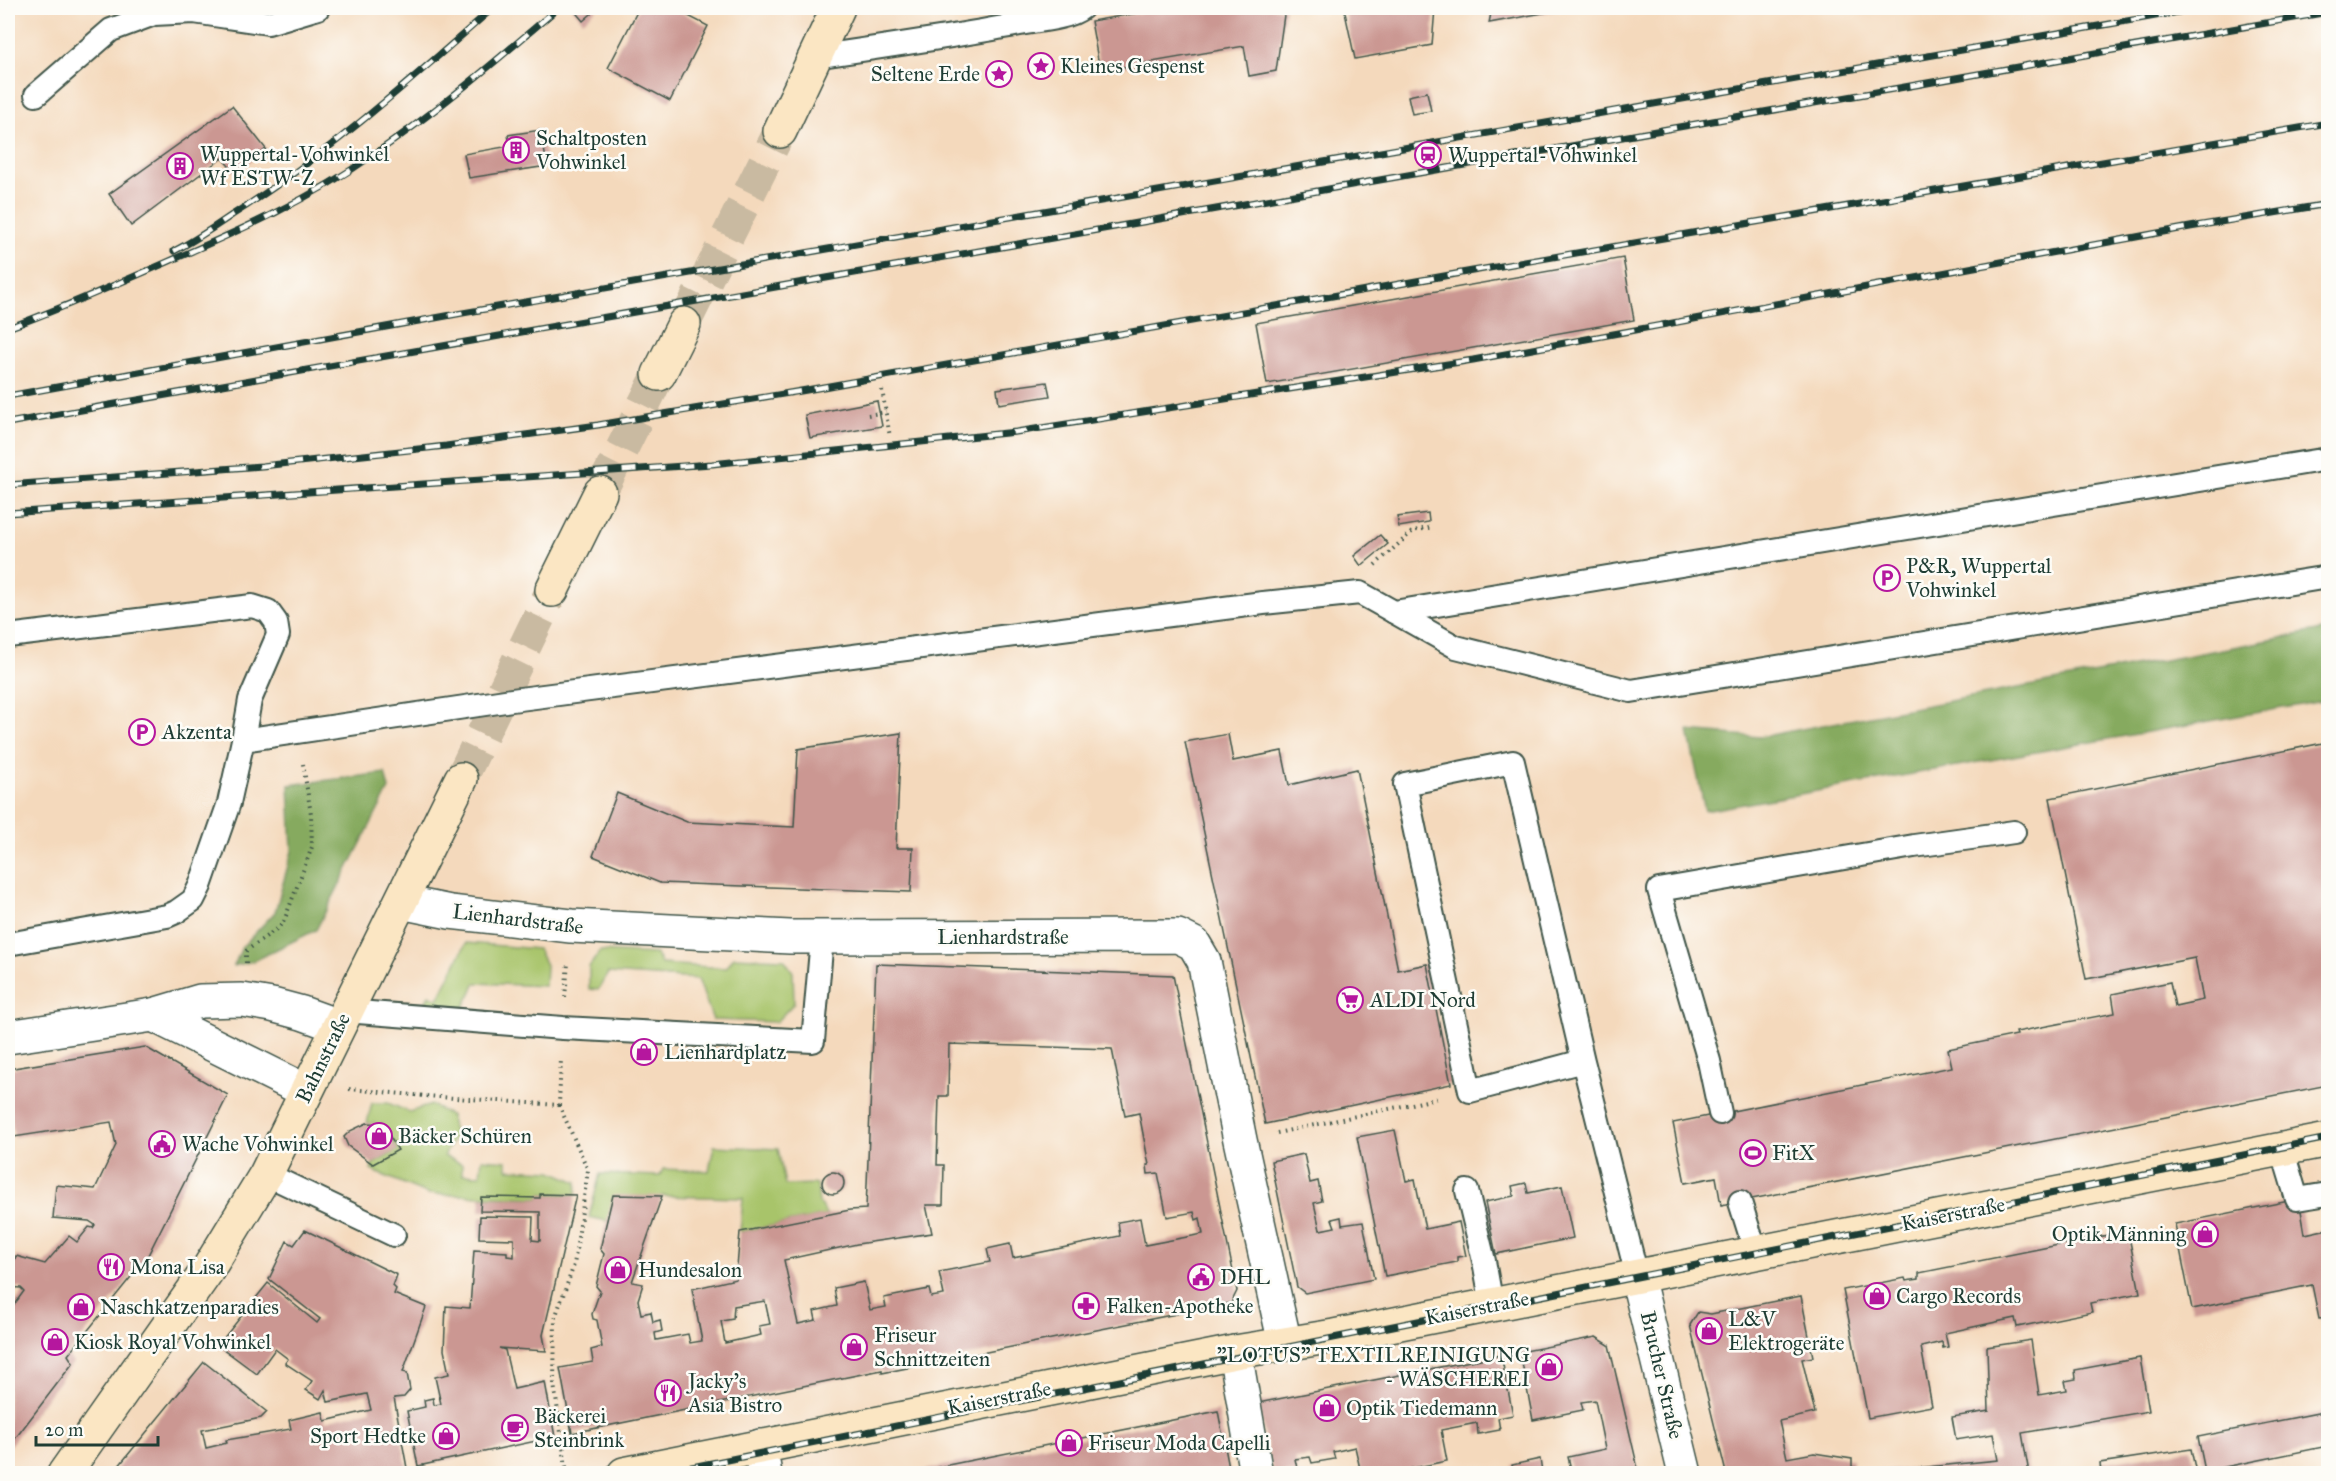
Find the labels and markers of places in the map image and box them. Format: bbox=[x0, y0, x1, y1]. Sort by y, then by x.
place icon: Kleines Gespenst bbox=[1026, 51, 1056, 81]
place label: Kleines Gespenst bbox=[1060, 53, 1205, 79]
place icon: Seltene Erde bbox=[984, 59, 1014, 89]
place label: Seltene Erde bbox=[871, 61, 980, 87]
place label: Schaltposten Vohwinkel bbox=[535, 125, 647, 175]
building icon: Schaltposten Vohwinkel bbox=[501, 135, 531, 165]
station icon: Wuppertal-Vohwinkel bbox=[1413, 140, 1443, 170]
place label: Wuppertal-Vohwinkel Wf ESTW-Z bbox=[200, 141, 389, 191]
place label: Wuppertal-Vohwinkel bbox=[1448, 142, 1637, 168]
building icon: Wuppertal-Vohwinkel Wf ESTW-Z bbox=[165, 151, 195, 181]
place label: P&R, Wuppertal Vohwinkel bbox=[1905, 553, 2052, 603]
parking icon: P&R, Wuppertal Vohwinkel bbox=[1872, 563, 1902, 593]
parking icon: Akzenta bbox=[127, 717, 157, 747]
place label: Akzenta bbox=[161, 719, 232, 745]
supermarket icon: ALDI Nord bbox=[1335, 985, 1365, 1015]
place label: ALDI Nord bbox=[1369, 987, 1476, 1013]
shop icon: Lienhardplatz bbox=[629, 1037, 659, 1067]
place label: Lienhardplatz bbox=[664, 1039, 787, 1065]
shop icon: Bäcker Schüren bbox=[364, 1121, 394, 1151]
place label: Bäcker Schüren bbox=[398, 1123, 532, 1149]
public building icon: Wache Vohwinkel bbox=[147, 1129, 177, 1159]
place label: Wache Vohwinkel bbox=[182, 1131, 334, 1157]
sports icon: FitX bbox=[1738, 1138, 1768, 1168]
place label: FitX bbox=[1772, 1140, 1815, 1166]
shop icon: Optik Männing bbox=[2190, 1219, 2220, 1249]
place label: Optik Männing bbox=[2052, 1221, 2186, 1247]
restaurant icon: Mona Lisa bbox=[96, 1252, 126, 1282]
place label: Mona Lisa bbox=[130, 1254, 225, 1280]
shop icon: Hundesalon bbox=[603, 1255, 633, 1285]
place label: Hundesalon bbox=[638, 1257, 742, 1283]
public building icon: DHL bbox=[1186, 1262, 1216, 1292]
place label: DHL bbox=[1220, 1264, 1270, 1290]
shop icon: Cargo Records bbox=[1862, 1281, 1892, 1311]
place label: Cargo Records bbox=[1896, 1283, 2021, 1309]
pharmacy icon: Falken-Apotheke bbox=[1071, 1291, 1101, 1321]
shop icon: Naschkatzenparadies bbox=[66, 1292, 96, 1322]
place label: Falken-Apotheke bbox=[1106, 1293, 1254, 1319]
place label: Naschkatzenparadies bbox=[100, 1294, 279, 1320]
place label: L&V Elektrogeräte bbox=[1728, 1306, 1845, 1356]
shop icon: L&V Elektrogeräte bbox=[1694, 1316, 1724, 1346]
place label: Friseur Schnittzeiten bbox=[874, 1322, 990, 1372]
shop icon: Kiosk Royal Vohwinkel bbox=[40, 1327, 70, 1357]
place label: Kiosk Royal Vohwinkel bbox=[74, 1329, 272, 1355]
shop icon: Friseur Schnittzeiten bbox=[839, 1332, 869, 1362]
place label: "LOTUS" TEXTILREINIGUNG - WÄSCHEREI bbox=[1217, 1342, 1530, 1392]
shop icon: "LOTUS" TEXTILREINIGUNG - WÄSCHEREI bbox=[1534, 1352, 1564, 1382]
place label: Jacky's Asia Bistro bbox=[686, 1368, 782, 1418]
restaurant icon: Jacky's Asia Bistro bbox=[653, 1378, 683, 1408]
shop icon: Optik Tiedemann bbox=[1312, 1393, 1342, 1423]
place label: Optik Tiedemann bbox=[1346, 1395, 1497, 1421]
place label: Bäckerei Steinbrink bbox=[534, 1403, 624, 1453]
cafe icon: Bäckerei Steinbrink bbox=[500, 1413, 530, 1443]
shop icon: Sport Hedtke bbox=[431, 1421, 461, 1451]
place label: Sport Hedtke bbox=[310, 1423, 426, 1449]
shop icon: Friseur Moda Capelli bbox=[1054, 1428, 1084, 1458]
place label: Friseur Moda Capelli bbox=[1088, 1430, 1271, 1456]

